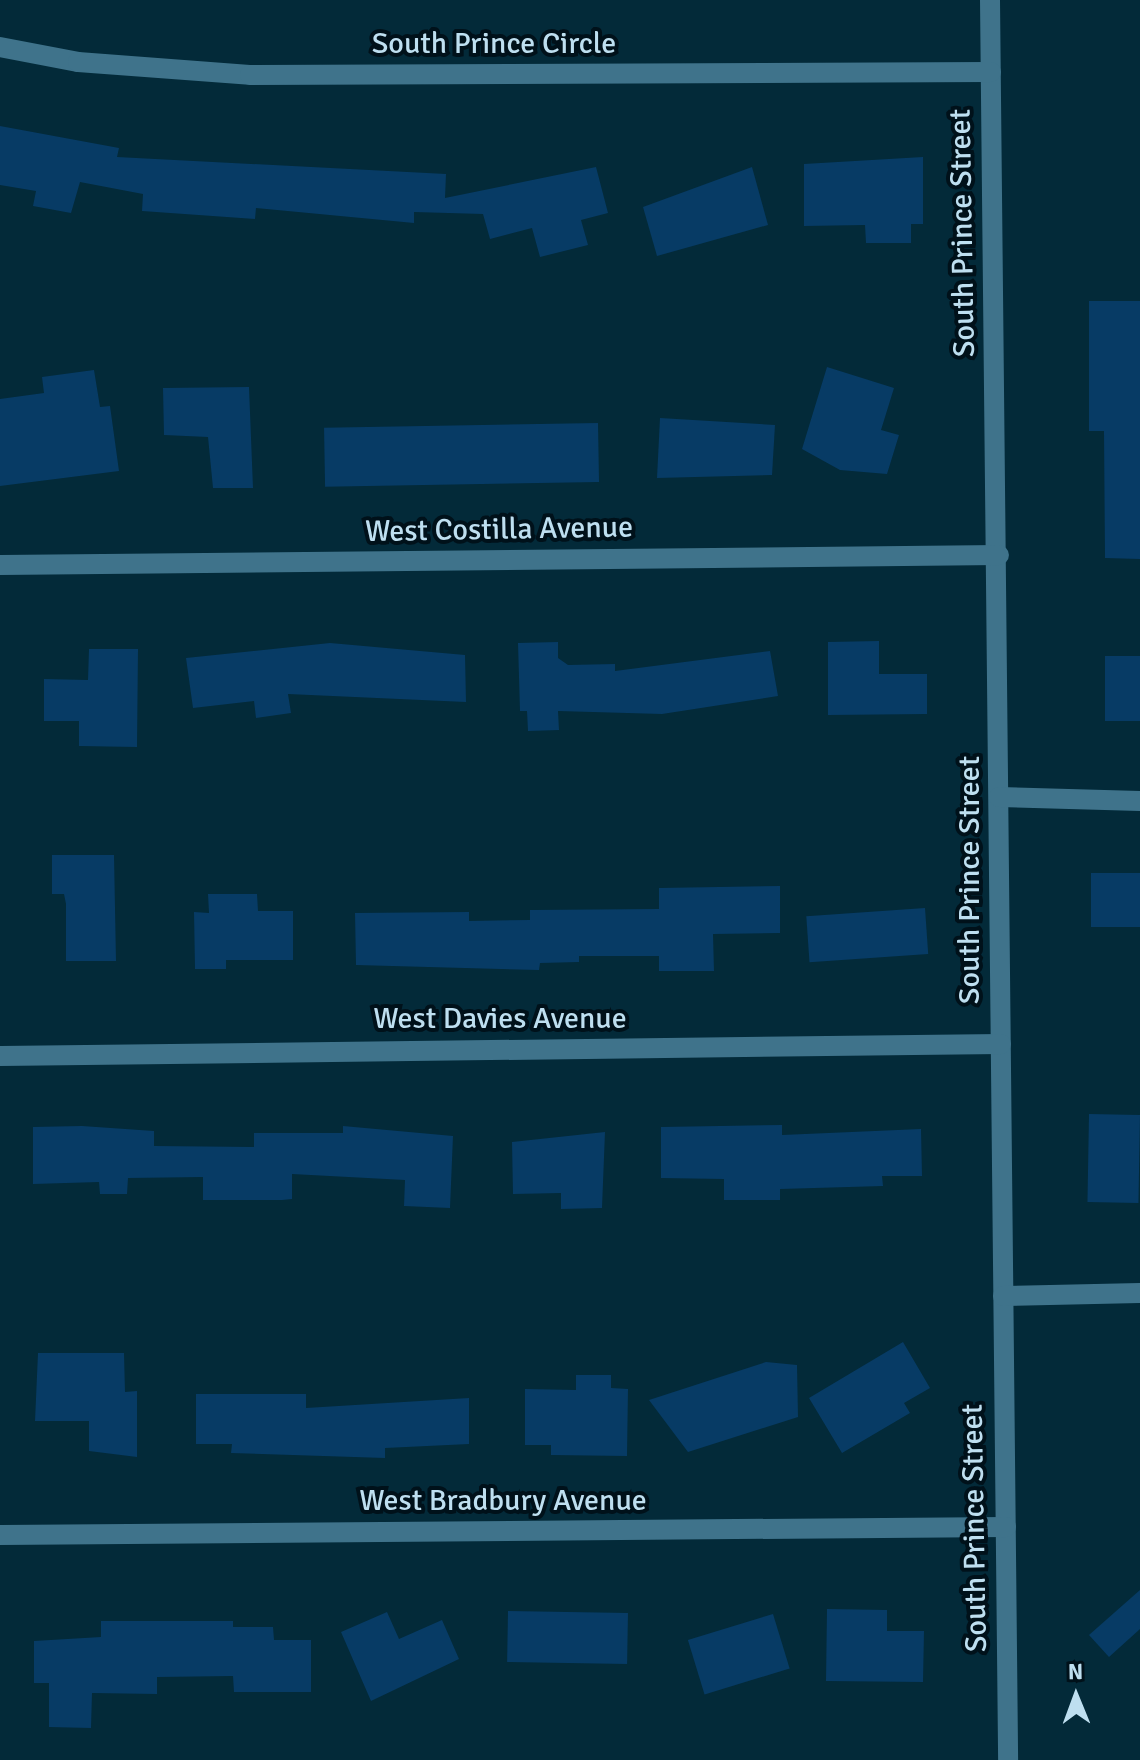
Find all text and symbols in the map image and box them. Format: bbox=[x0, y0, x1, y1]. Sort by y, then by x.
street label: South Prince Circle bbox=[372, 26, 616, 62]
street label: South Prince Street bbox=[943, 108, 983, 358]
street label: West Costilla Avenue bbox=[365, 510, 633, 550]
street label: South Prince Street bbox=[952, 756, 988, 1004]
street label: West Davies Avenue bbox=[373, 1001, 627, 1037]
street label: South Prince Street bbox=[955, 1403, 995, 1653]
street label: West Bradbury Avenue bbox=[359, 1483, 647, 1519]
north arrow bbox=[1036, 1656, 1116, 1736]
text: N bbox=[1068, 1658, 1083, 1685]

